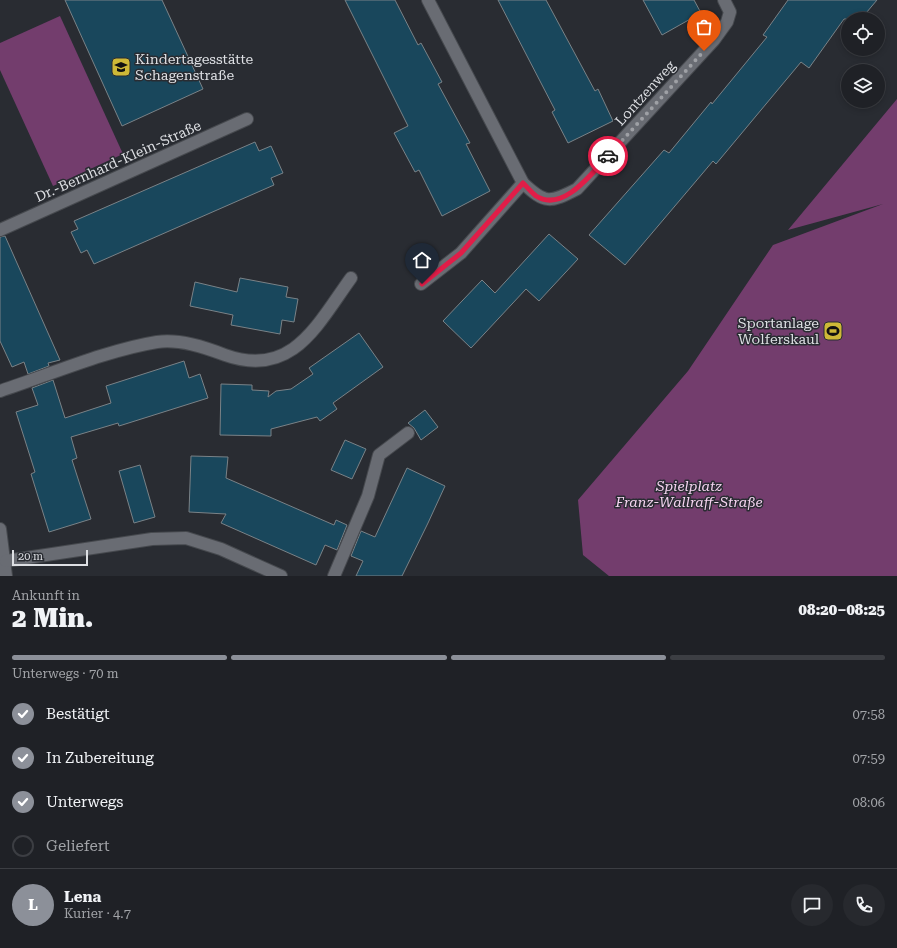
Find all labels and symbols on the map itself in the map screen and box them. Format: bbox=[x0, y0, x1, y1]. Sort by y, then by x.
pin bbox=[687, 10, 721, 51]
place label: Kindertagesstätte Schagenstraße bbox=[135, 51, 254, 83]
school or university icon: Kindertagesstätte Schagenstraße bbox=[110, 56, 132, 78]
street label: Lontzenweg bbox=[612, 57, 678, 129]
street label: Dr.-Bernhard-Klein-Straße bbox=[32, 117, 204, 205]
courier bbox=[588, 136, 628, 176]
pin bbox=[405, 243, 439, 284]
place label: Sportanlage Wolferskaul bbox=[738, 315, 820, 347]
sports icon: Sportanlage Wolferskaul bbox=[822, 320, 844, 342]
park label: Spielplatz Franz-Wallraff-Straße bbox=[615, 478, 762, 510]
scale bar bbox=[12, 548, 88, 567]

